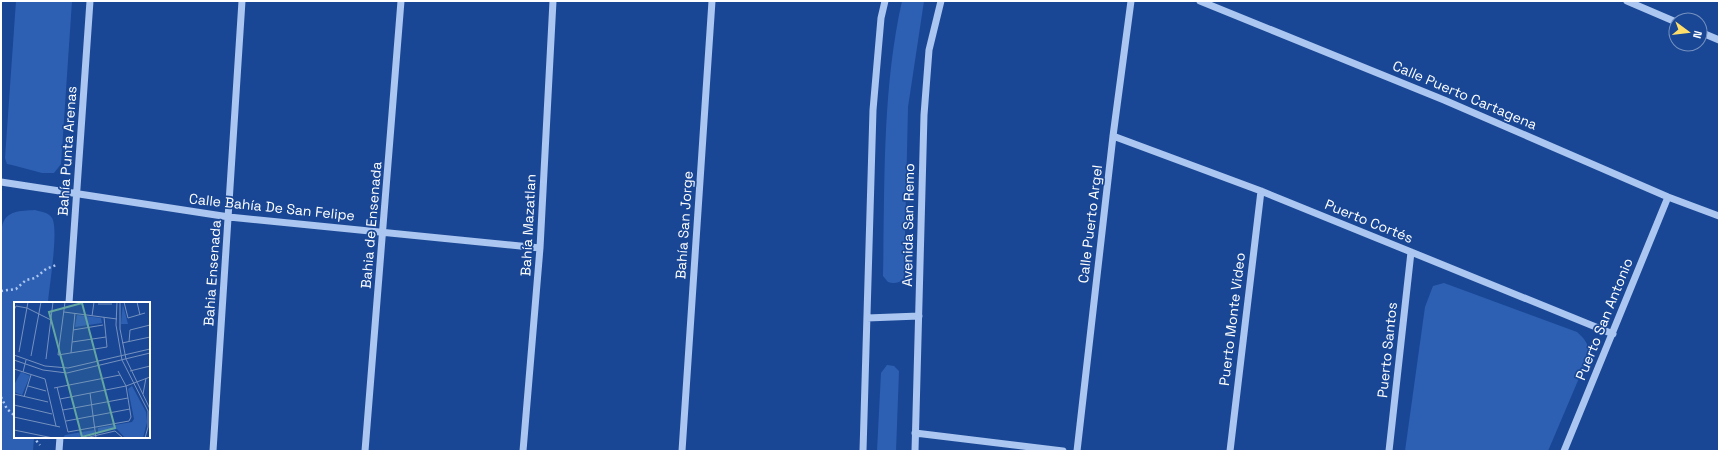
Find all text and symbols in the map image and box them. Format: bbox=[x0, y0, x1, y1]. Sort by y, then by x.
north arrow bbox=[1668, 12, 1708, 52]
text: N bbox=[1690, 29, 1705, 40]
street label: Calle Puerto Cartagena bbox=[1390, 56, 1540, 134]
street label: Bahía Punta Arenas bbox=[53, 85, 81, 217]
street label: Bahia de Ensenada bbox=[356, 161, 386, 289]
street label: Avenida San Remo bbox=[898, 163, 918, 287]
street label: Calle Puerto Argel bbox=[1074, 164, 1106, 284]
street label: Bahía San Jorge bbox=[671, 170, 697, 280]
street label: Bahía Mazatlan bbox=[516, 173, 540, 277]
street label: Calle Bahía De San Felipe bbox=[188, 189, 356, 225]
street label: Puerto Cortés bbox=[1322, 195, 1416, 247]
street label: Bahia Ensenada bbox=[199, 219, 225, 327]
street label: Puerto Monte Video bbox=[1215, 251, 1249, 387]
street label: Puerto San Antonio bbox=[1571, 255, 1637, 383]
street label: Puerto Santos bbox=[1373, 301, 1401, 399]
inset map bbox=[14, 302, 150, 438]

